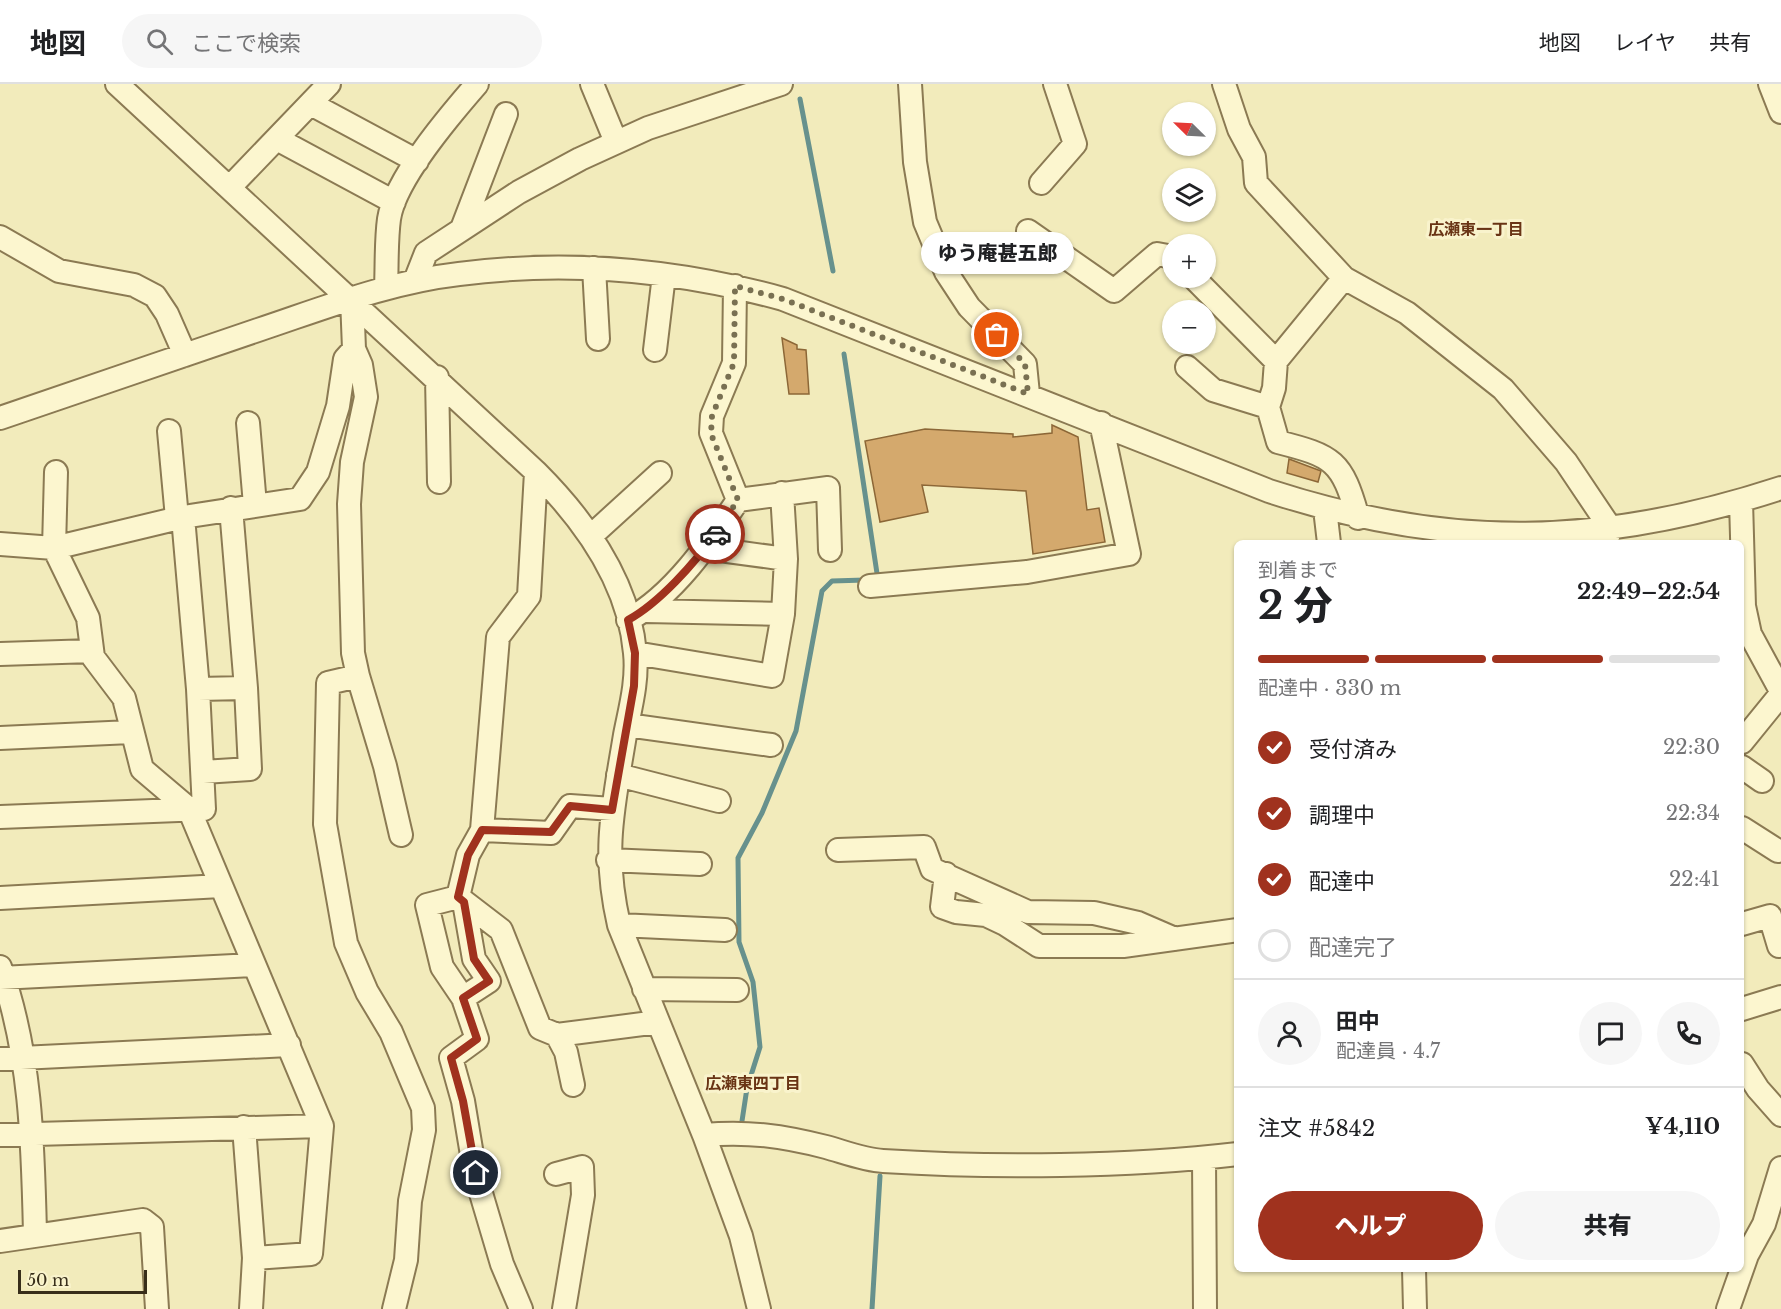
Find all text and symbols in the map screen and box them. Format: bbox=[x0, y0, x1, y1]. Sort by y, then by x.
search box bbox=[122, 14, 542, 68]
icon: search bbox=[143, 25, 176, 58]
text: 地図 bbox=[30, 26, 86, 61]
text: ここで検索 bbox=[191, 30, 301, 57]
text: 地図 bbox=[1539, 30, 1581, 56]
text: レイヤ bbox=[1614, 30, 1676, 56]
text: 共有 bbox=[1709, 30, 1751, 56]
north arrow bbox=[1162, 102, 1216, 156]
map controls bbox=[1162, 102, 1216, 354]
button: layers bbox=[1162, 168, 1216, 222]
district label: 広瀬東一丁目 bbox=[1428, 219, 1524, 239]
callout: ゆう庵甚五郎 bbox=[920, 233, 1074, 275]
button: + bbox=[1162, 234, 1216, 288]
text: ゆう庵甚五郎 bbox=[938, 241, 1058, 265]
button: − bbox=[1162, 300, 1216, 354]
pin bbox=[971, 309, 1022, 360]
icon: bag bbox=[980, 318, 1013, 351]
courier bbox=[685, 504, 745, 564]
icon: car bbox=[699, 518, 732, 551]
text: 到着まで bbox=[1258, 558, 1338, 582]
text: 22:49–22:54 bbox=[1577, 578, 1720, 605]
text: 2 分 bbox=[1258, 581, 1333, 630]
text: 配達中 · 330 m bbox=[1258, 676, 1401, 700]
icon: check bbox=[1258, 731, 1291, 764]
text: 22:30 bbox=[1663, 735, 1720, 759]
text: 受付済み bbox=[1309, 736, 1397, 763]
icon: check bbox=[1258, 797, 1291, 830]
text: 22:34 bbox=[1666, 801, 1720, 825]
text: 調理中 bbox=[1309, 802, 1375, 829]
icon: check bbox=[1258, 863, 1291, 896]
text: 22:41 bbox=[1669, 867, 1720, 891]
text: 配達中 bbox=[1309, 868, 1375, 895]
text: 配達完了 bbox=[1309, 934, 1397, 961]
button: person bbox=[1258, 1002, 1321, 1065]
button: chat bbox=[1579, 1002, 1642, 1065]
button: phone bbox=[1657, 1002, 1720, 1065]
text: 田中 bbox=[1336, 1008, 1380, 1035]
text: 配達員 · 4.7 bbox=[1336, 1039, 1440, 1063]
district label: 広瀬東四丁目 bbox=[705, 1073, 801, 1093]
text: ¥4,110 bbox=[1645, 1113, 1720, 1140]
text: 注文 #5842 bbox=[1258, 1115, 1375, 1142]
pin bbox=[450, 1147, 501, 1198]
icon: home bbox=[459, 1156, 492, 1189]
button: ヘルプ bbox=[1258, 1191, 1483, 1260]
button: 共有 bbox=[1495, 1191, 1720, 1260]
scale bar bbox=[18, 1267, 147, 1294]
text: 50 m bbox=[27, 1270, 69, 1290]

